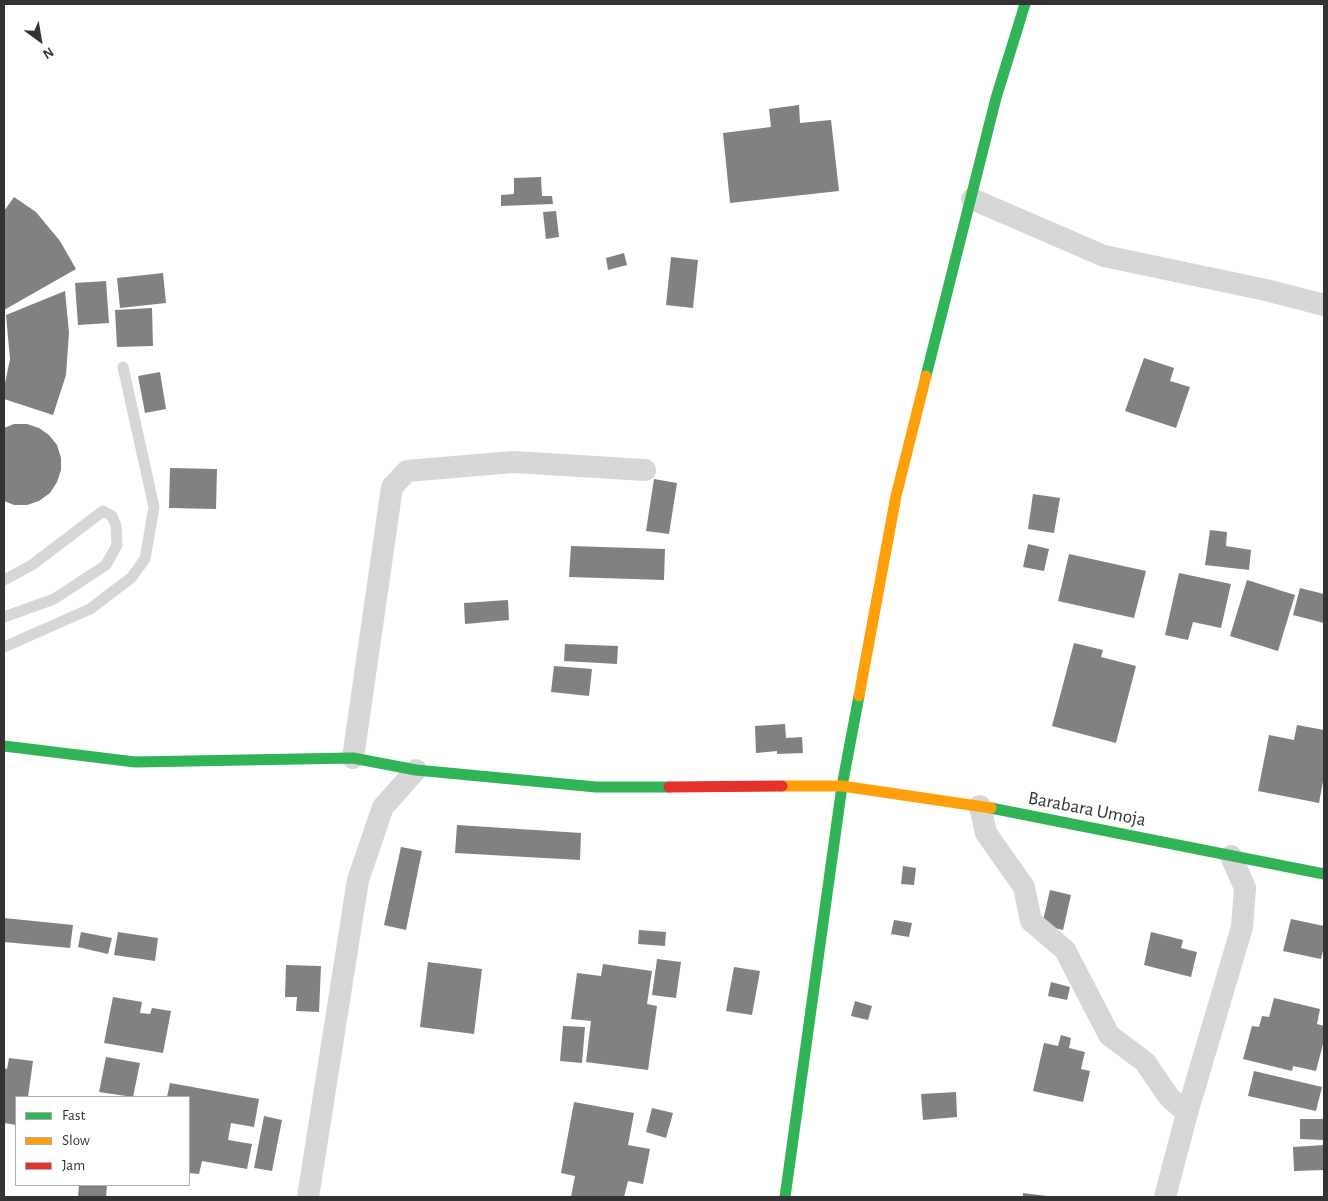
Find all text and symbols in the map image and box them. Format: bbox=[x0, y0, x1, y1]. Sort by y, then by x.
north arrow bbox=[15, 15, 65, 65]
text: N bbox=[40, 44, 56, 61]
street label: Barabara Umoja bbox=[1026, 786, 1148, 832]
legend bbox=[15, 1096, 190, 1186]
text: Fast bbox=[62, 1108, 85, 1123]
text: Slow bbox=[62, 1133, 90, 1148]
text: Jam bbox=[62, 1158, 85, 1173]

